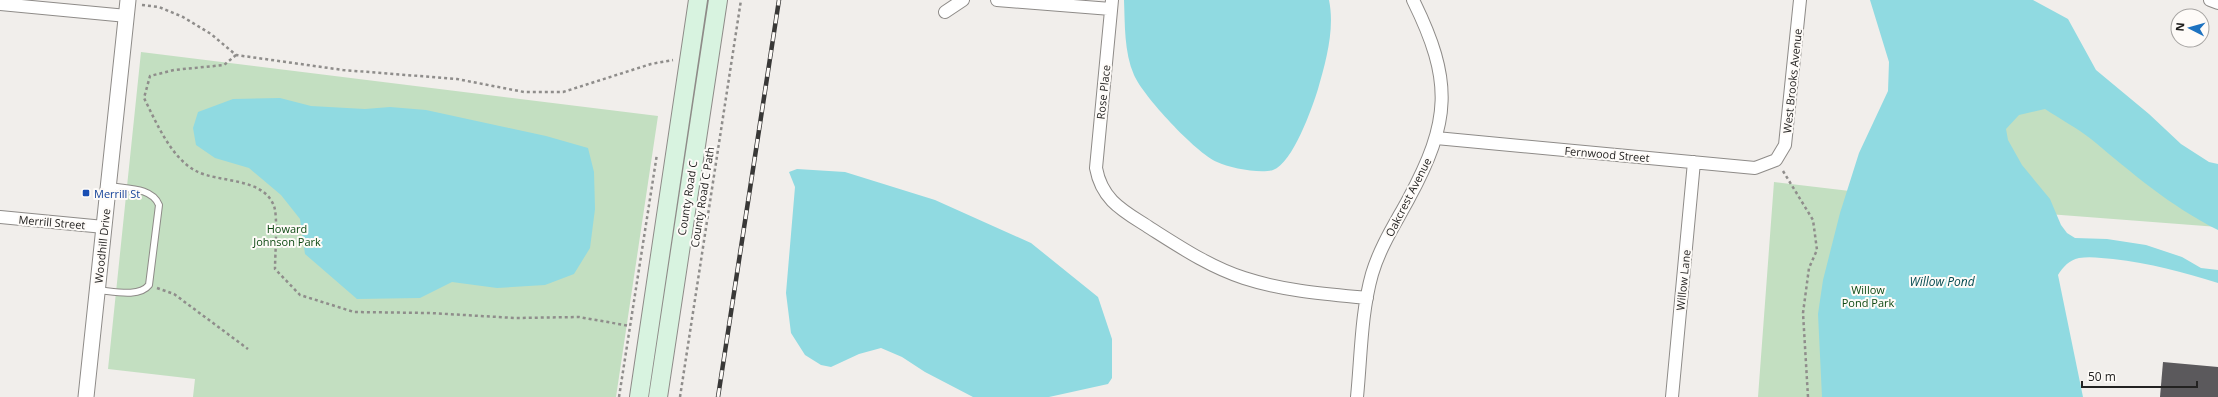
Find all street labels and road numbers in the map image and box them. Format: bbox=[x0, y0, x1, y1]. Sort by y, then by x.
street label: West Brooks Avenue bbox=[1779, 28, 1805, 134]
street label: Rose Place bbox=[1093, 64, 1113, 120]
street label: Fernwood Street bbox=[1564, 143, 1650, 165]
street label: County Road C Path bbox=[688, 146, 716, 248]
street label: Oakcrest Avenue bbox=[1382, 155, 1434, 239]
street label: County Road C bbox=[675, 160, 699, 236]
street label: Woodhill Drive bbox=[91, 208, 113, 284]
street label: Merrill Street bbox=[18, 212, 86, 232]
street label: Willow Lane bbox=[1672, 249, 1694, 311]

